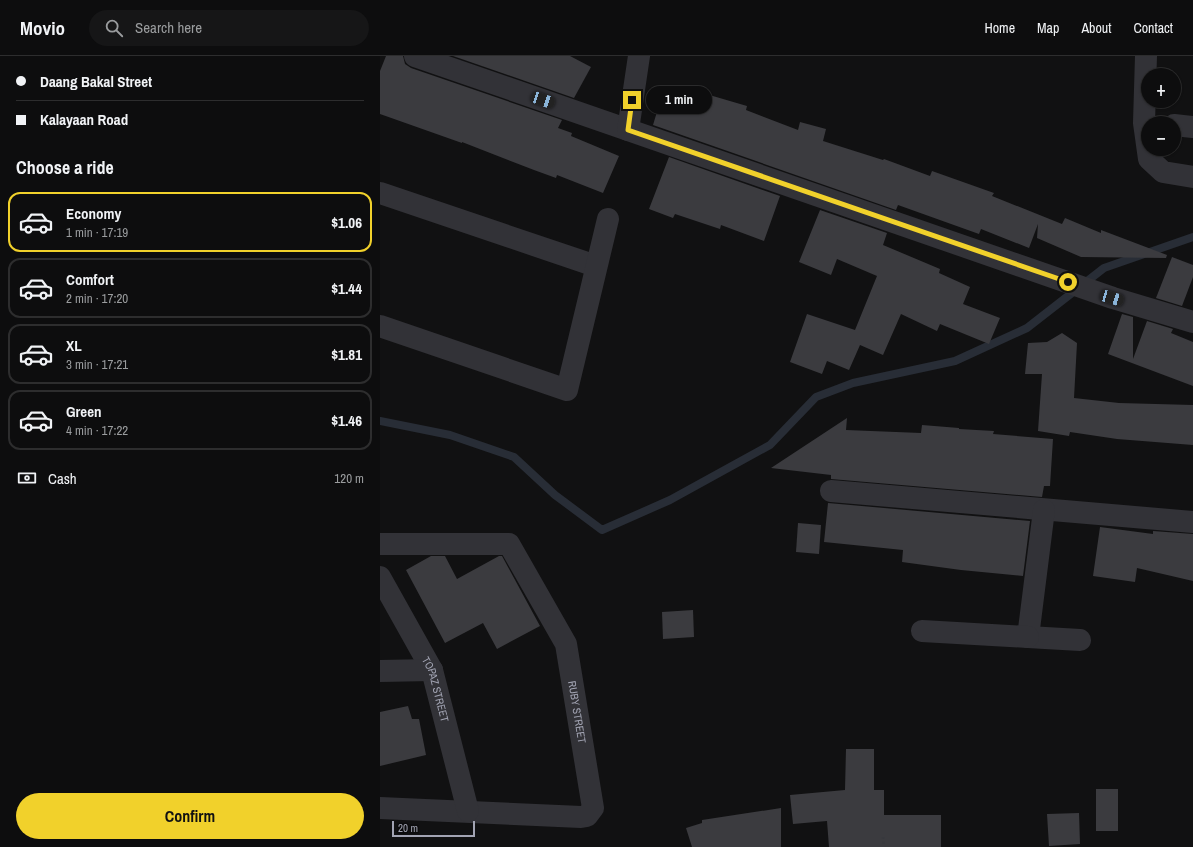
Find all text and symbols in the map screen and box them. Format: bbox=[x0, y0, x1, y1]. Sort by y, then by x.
search box bbox=[89, 10, 369, 46]
text: Movio bbox=[20, 15, 65, 41]
icon: search bbox=[103, 17, 125, 39]
text: Search here bbox=[135, 17, 202, 38]
text: Home bbox=[984, 19, 1015, 37]
text: Map bbox=[1037, 19, 1059, 37]
text: About bbox=[1081, 19, 1111, 37]
text: Contact bbox=[1133, 19, 1173, 37]
map controls bbox=[1141, 68, 1181, 156]
button: + bbox=[1141, 68, 1181, 108]
text: Daang Bakal Street bbox=[40, 71, 152, 92]
callout: 1 min bbox=[646, 86, 712, 114]
car bbox=[530, 90, 556, 110]
route end bbox=[623, 91, 641, 109]
text: 1 min bbox=[665, 91, 693, 108]
text: Kalayaan Road bbox=[40, 109, 128, 130]
button: − bbox=[1141, 116, 1181, 156]
text: Choose a ride bbox=[16, 155, 114, 180]
text: Economy bbox=[66, 203, 121, 224]
icon: car bbox=[18, 204, 54, 240]
text: $1.06 bbox=[331, 212, 362, 233]
text: 1 min · 17:19 bbox=[66, 224, 128, 241]
text: Comfort bbox=[66, 269, 114, 290]
icon: car bbox=[18, 270, 54, 306]
route start bbox=[1059, 273, 1077, 291]
text: $1.44 bbox=[331, 278, 362, 299]
car bbox=[1099, 289, 1125, 307]
text: 2 min · 17:20 bbox=[66, 290, 128, 307]
text: XL bbox=[66, 335, 82, 356]
icon: car bbox=[18, 336, 54, 372]
text: $1.81 bbox=[331, 344, 362, 365]
text: 3 min · 17:21 bbox=[66, 356, 128, 373]
text: Green bbox=[66, 401, 102, 422]
icon: car bbox=[18, 402, 54, 438]
text: $1.46 bbox=[331, 410, 362, 431]
text: 4 min · 17:22 bbox=[66, 422, 128, 439]
icon: cash bbox=[16, 467, 38, 489]
text: Cash bbox=[48, 468, 77, 489]
text: 120 m bbox=[334, 470, 364, 487]
street label: TOPAZ STREET bbox=[419, 654, 452, 724]
street label: RUBY STREET bbox=[565, 680, 589, 745]
button: Confirm bbox=[16, 793, 364, 839]
scale bar bbox=[392, 819, 475, 838]
text: 20 m bbox=[398, 821, 418, 835]

